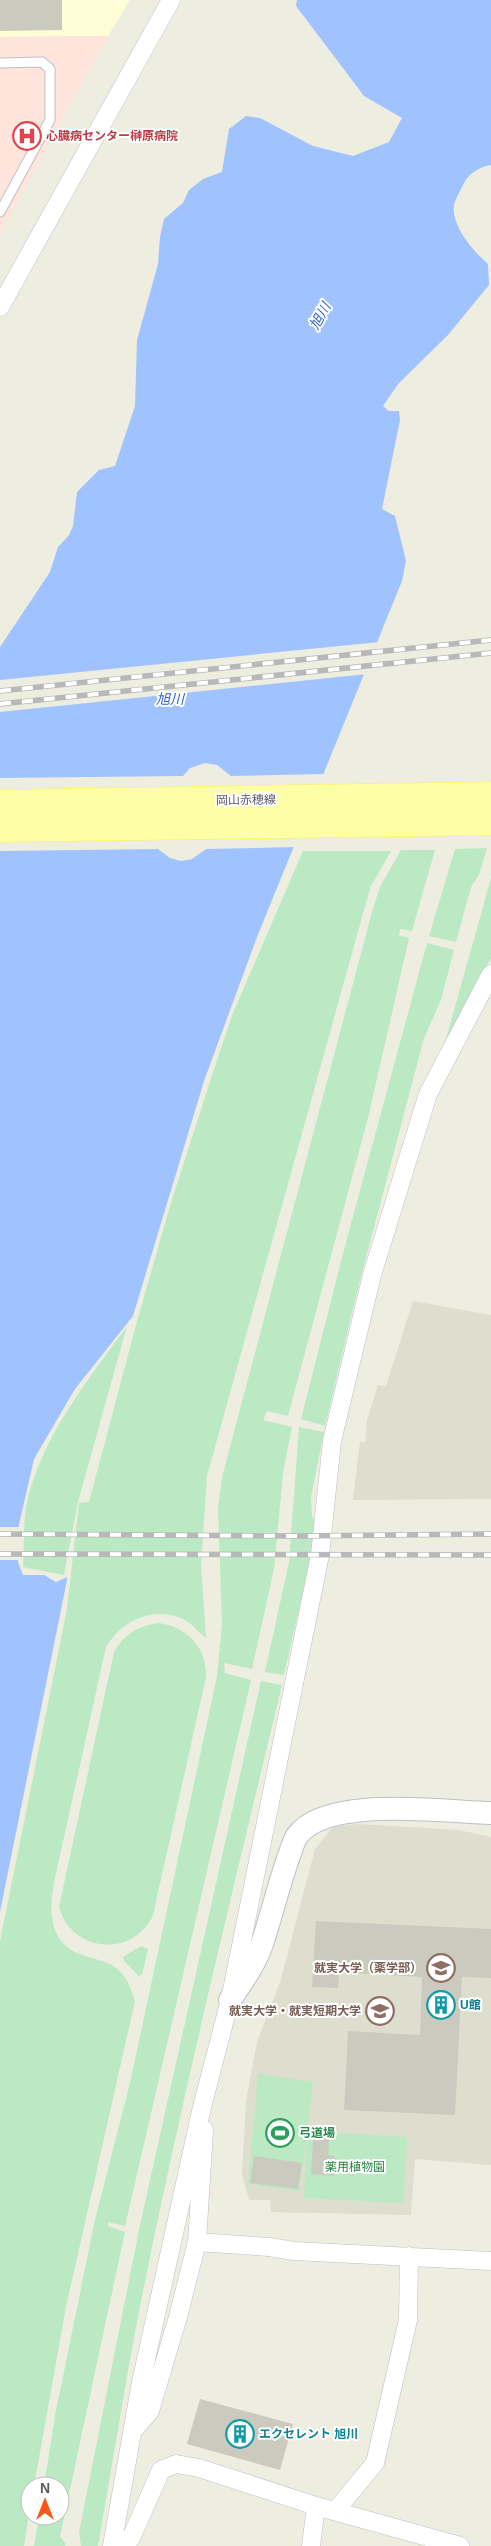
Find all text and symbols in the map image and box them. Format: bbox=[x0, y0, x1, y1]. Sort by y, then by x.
hospital icon: 心臓病センター榊原病院 bbox=[12, 121, 42, 151]
place label: 心臓病センター榊原病院 bbox=[46, 129, 178, 143]
water label: 旭川 bbox=[306, 298, 335, 332]
water label: 旭川 bbox=[156, 691, 186, 707]
street label: 岡山赤穂線 bbox=[216, 792, 276, 808]
school or university icon: 就実大学（薬学部） bbox=[426, 1953, 456, 1983]
place label: 就実大学（薬学部） bbox=[314, 1961, 422, 1975]
building icon: U館 bbox=[426, 1990, 456, 2020]
school or university icon: 就実大学・就実短期大学 bbox=[365, 1996, 395, 2026]
place label: U館 bbox=[460, 1998, 481, 2012]
place label: 就実大学・就実短期大学 bbox=[229, 2004, 361, 2018]
sports icon: 弓道場 bbox=[265, 2118, 295, 2148]
place label: 弓道場 bbox=[299, 2126, 335, 2140]
park label: 薬用植物園 bbox=[325, 2160, 385, 2174]
building icon: エクセレント 旭川 bbox=[225, 2419, 255, 2449]
place label: エクセレント 旭川 bbox=[259, 2427, 358, 2441]
north arrow bbox=[20, 2476, 70, 2526]
text: N bbox=[40, 2480, 50, 2496]

